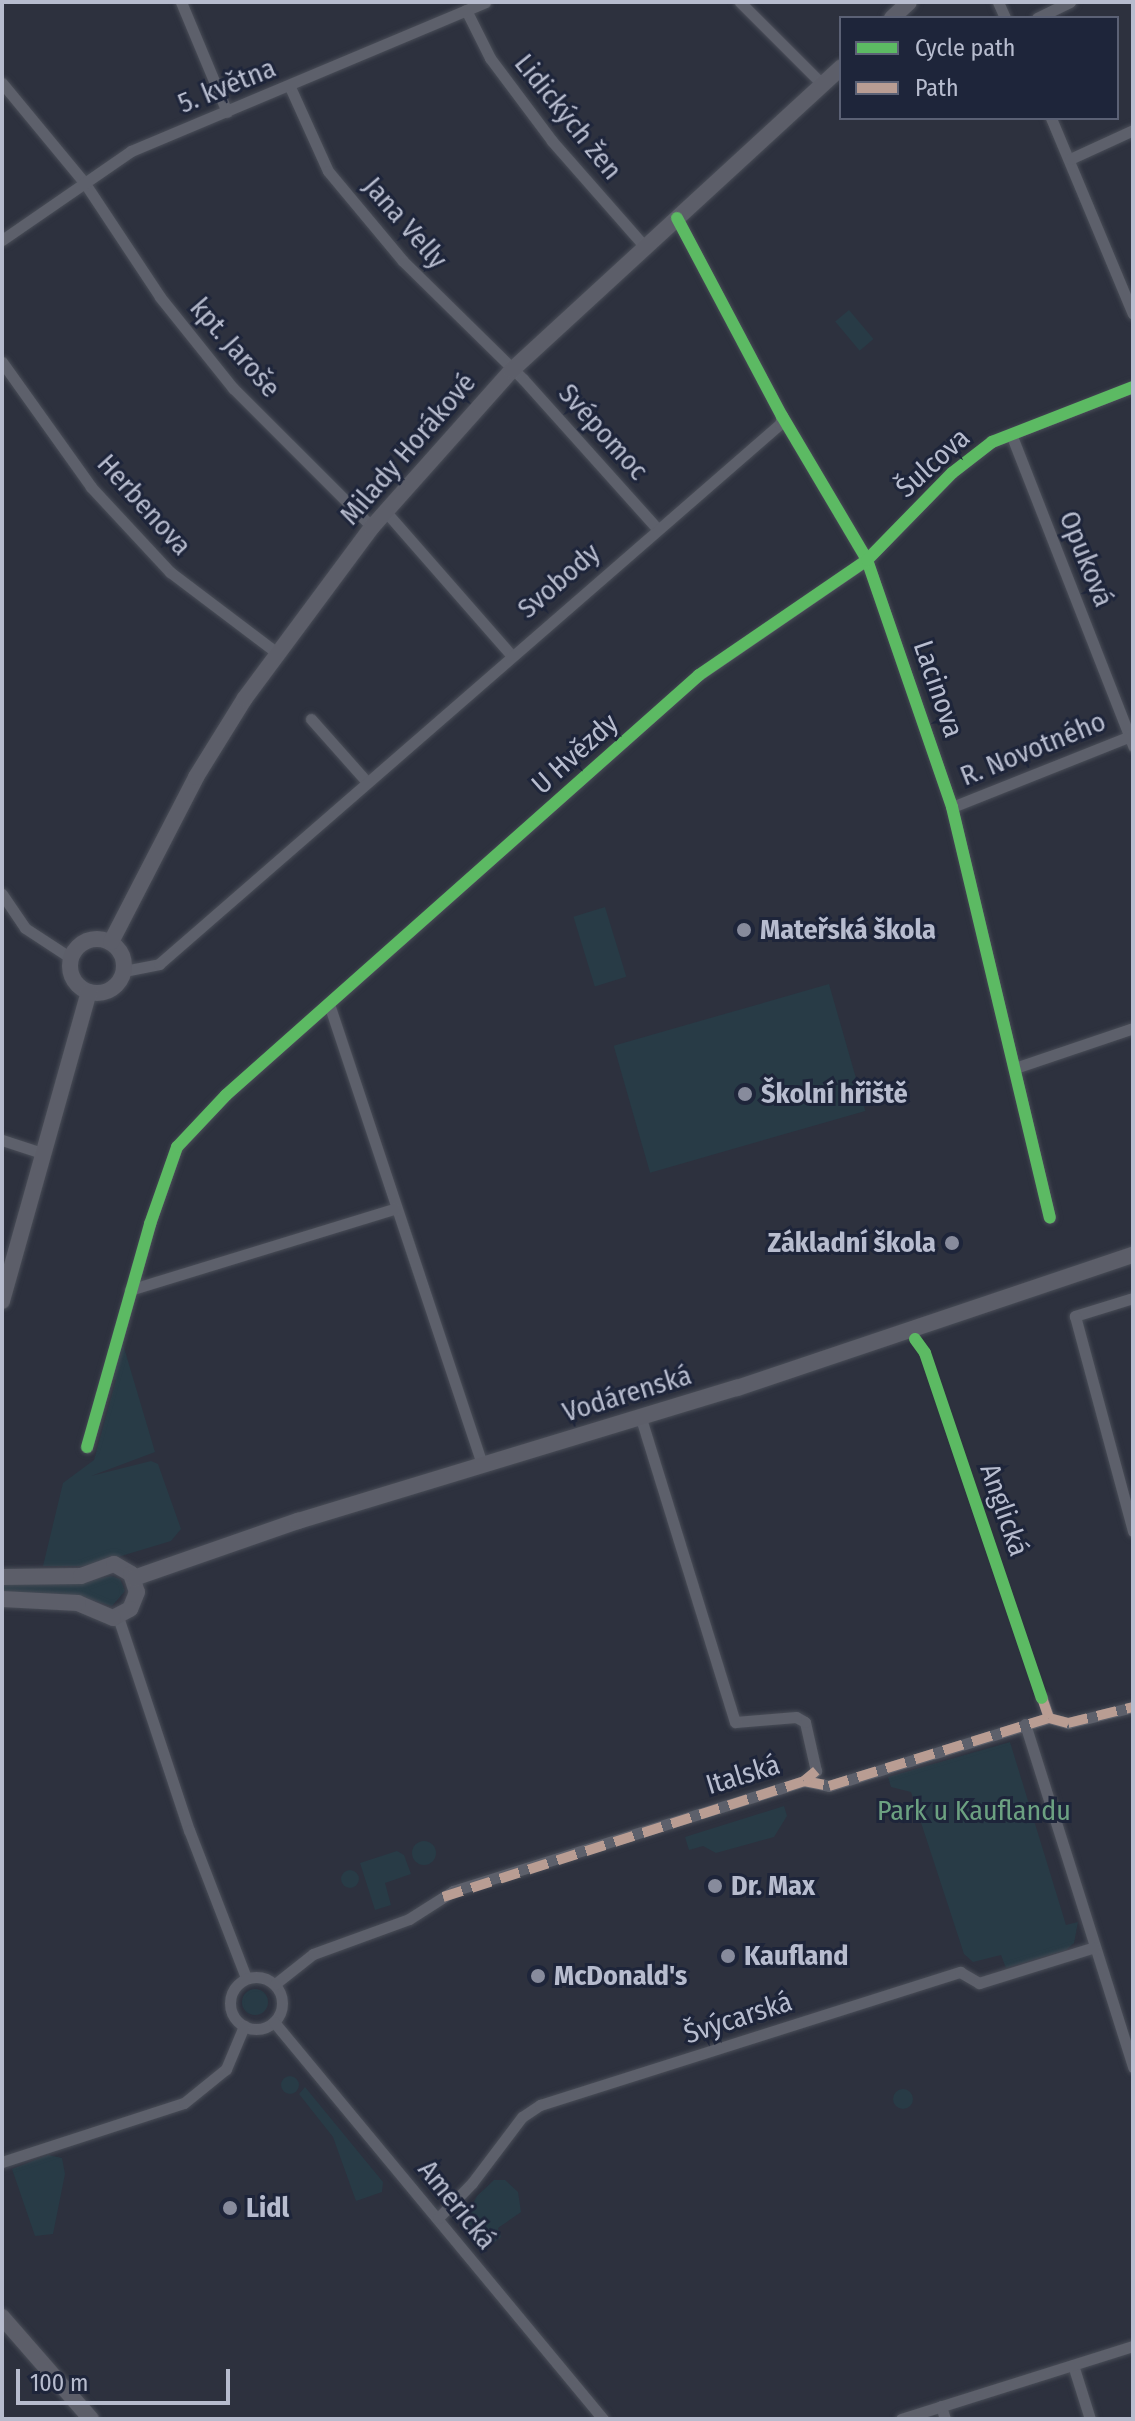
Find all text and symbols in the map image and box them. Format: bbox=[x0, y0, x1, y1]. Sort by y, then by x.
legend bbox=[839, 16, 1119, 120]
text: Cycle path bbox=[915, 34, 1015, 62]
street label: Lidických žen bbox=[507, 47, 629, 187]
street label: 5. května bbox=[173, 51, 281, 121]
text: Path bbox=[915, 74, 959, 102]
street label: Jana Velly bbox=[356, 170, 454, 276]
street label: kpt. Jaroše bbox=[183, 291, 287, 405]
street label: Milady Horákové bbox=[333, 366, 483, 532]
street label: Svépomoc bbox=[551, 377, 655, 487]
street label: Šulcova bbox=[889, 421, 977, 505]
street label: Herbenova bbox=[90, 448, 198, 562]
street label: Opuková bbox=[1052, 506, 1120, 612]
street label: Svobody bbox=[511, 536, 607, 626]
street label: Lacinova bbox=[906, 636, 970, 742]
street label: R. Novotného bbox=[955, 705, 1111, 793]
street label: U Hvězdy bbox=[525, 707, 625, 801]
place label: Mateřská škola bbox=[760, 913, 936, 947]
marker: Mateřská škola bbox=[735, 921, 753, 939]
place label: Školní hřiště bbox=[761, 1077, 908, 1111]
marker: Školní hřiště bbox=[736, 1085, 754, 1103]
place label: Základní škola bbox=[767, 1226, 936, 1260]
marker: Základní škola bbox=[943, 1234, 961, 1252]
street label: Vodárenská bbox=[559, 1359, 695, 1429]
street label: Anglická bbox=[973, 1459, 1035, 1561]
street label: Italská bbox=[702, 1748, 784, 1802]
park label: Park u Kauflandu bbox=[877, 1794, 1071, 1828]
place label: Dr. Max bbox=[731, 1869, 815, 1903]
marker: Dr. Max bbox=[706, 1877, 724, 1895]
place label: Kaufland bbox=[744, 1939, 848, 1973]
marker: Kaufland bbox=[719, 1947, 737, 1965]
place label: McDonald's bbox=[554, 1959, 687, 1993]
marker: McDonald's bbox=[529, 1967, 547, 1985]
street label: Švýcarská bbox=[680, 1985, 796, 2051]
street label: Americká bbox=[411, 2154, 503, 2256]
place label: Lidl bbox=[246, 2191, 289, 2225]
marker: Lidl bbox=[221, 2199, 239, 2217]
scale bar bbox=[20, 2353, 234, 2403]
text: 100 m bbox=[30, 2369, 88, 2397]

